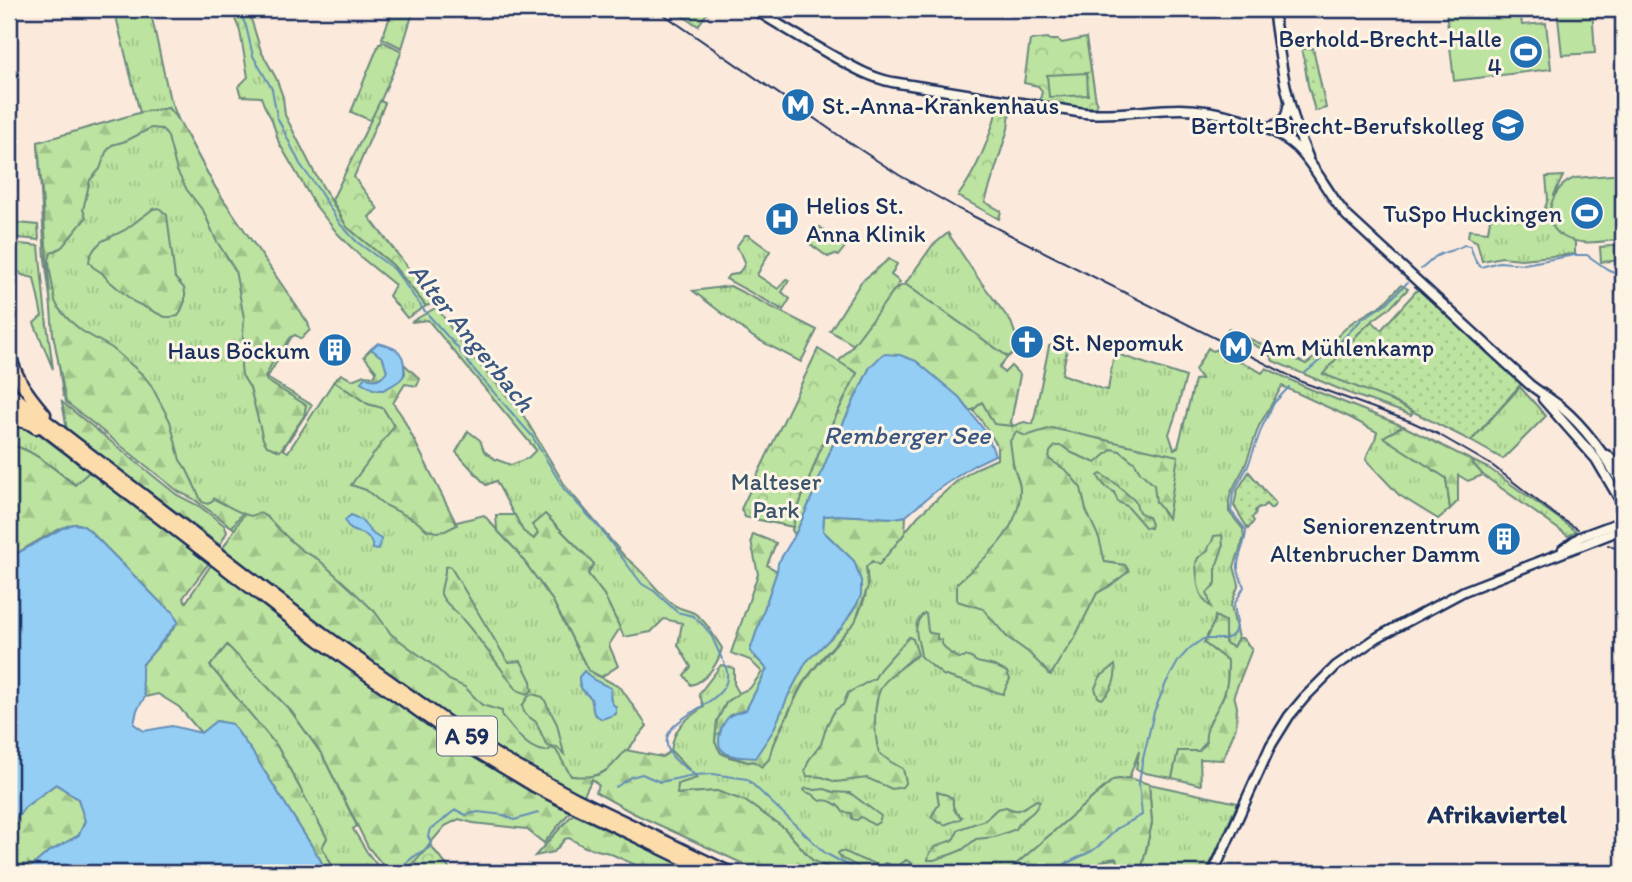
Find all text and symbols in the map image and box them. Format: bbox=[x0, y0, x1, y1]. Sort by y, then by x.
place label: Berhold-Brecht-Halle 4 bbox=[1278, 24, 1502, 81]
sports icon: Berhold-Brecht-Halle 4 bbox=[1507, 33, 1545, 71]
metro station icon: St.-Anna-Krankenhaus bbox=[779, 86, 817, 124]
place label: St.-Anna-Krankenhaus bbox=[822, 91, 1059, 120]
school or university icon: Bertolt-Brecht-Berufskolleg bbox=[1489, 106, 1527, 144]
place label: Bertolt-Brecht-Berufskolleg bbox=[1191, 111, 1485, 140]
place label: Helios St. Anna Klinik bbox=[806, 191, 926, 248]
sports icon: TuSpo Huckingen bbox=[1568, 194, 1606, 232]
place label: TuSpo Huckingen bbox=[1383, 199, 1562, 228]
hospital icon: Helios St. Anna Klinik bbox=[763, 200, 801, 238]
water label: Alter Angerbach bbox=[402, 256, 542, 418]
church icon: St. Nepomuk bbox=[1008, 323, 1046, 361]
place label: St. Nepomuk bbox=[1052, 328, 1184, 357]
metro station icon: Am Mühlenkamp bbox=[1217, 328, 1255, 366]
building icon: Haus Böckum bbox=[316, 331, 354, 369]
place label: Am Mühlenkamp bbox=[1260, 333, 1434, 362]
place label: Haus Böckum bbox=[167, 336, 310, 365]
water label: Remberger See bbox=[824, 419, 992, 451]
park label: Malteser Park bbox=[731, 467, 822, 524]
place label: Seniorenzentrum Altenbrucher Damm bbox=[1270, 511, 1480, 568]
building icon: Seniorenzentrum Altenbrucher Damm bbox=[1485, 520, 1523, 558]
road number: A 59 bbox=[437, 716, 497, 756]
district label: Afrikaviertel bbox=[1426, 798, 1567, 830]

